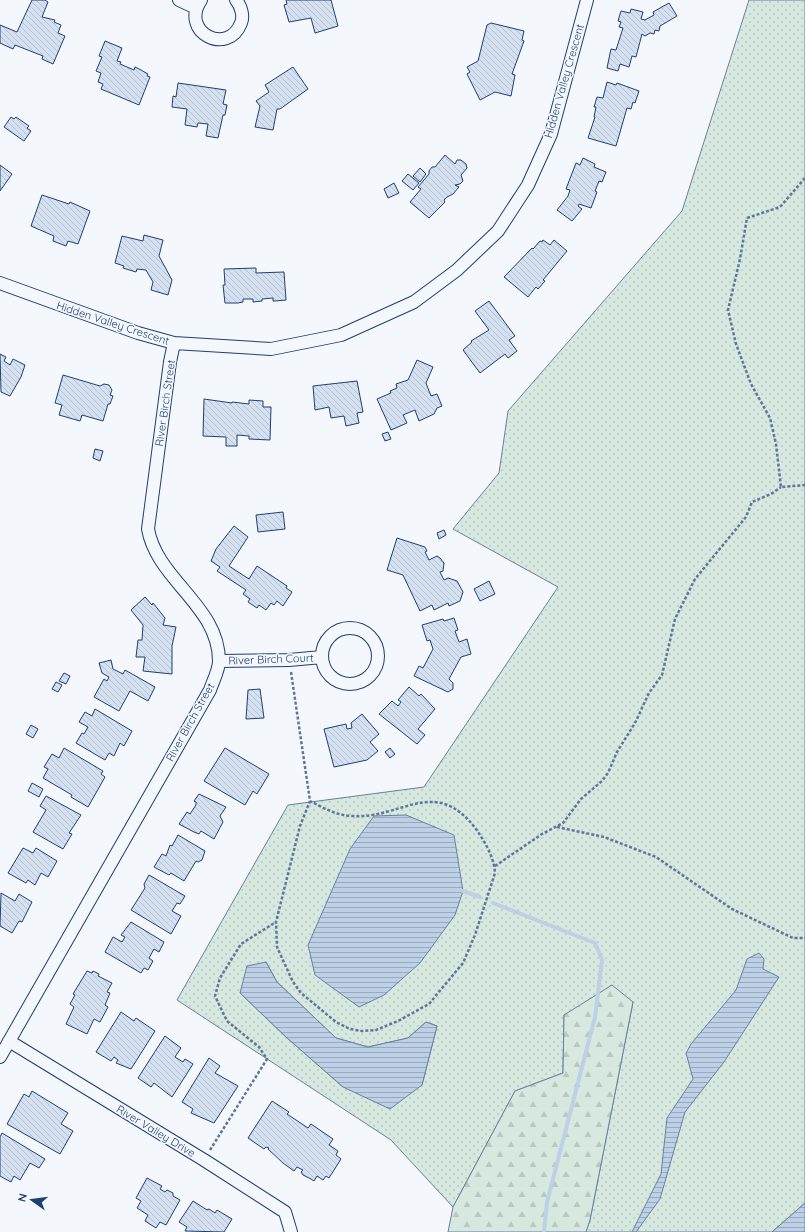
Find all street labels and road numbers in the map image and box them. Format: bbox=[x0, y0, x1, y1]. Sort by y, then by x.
street label: Hidden Valley Crescent bbox=[541, 22, 587, 140]
street label: Hidden Valley Crescent bbox=[55, 298, 171, 348]
street label: River Birch Street bbox=[152, 358, 178, 447]
street label: River Birch Court bbox=[228, 651, 314, 667]
street label: River Birch Street bbox=[163, 680, 217, 764]
street label: River Valley Drive bbox=[114, 1102, 198, 1160]

